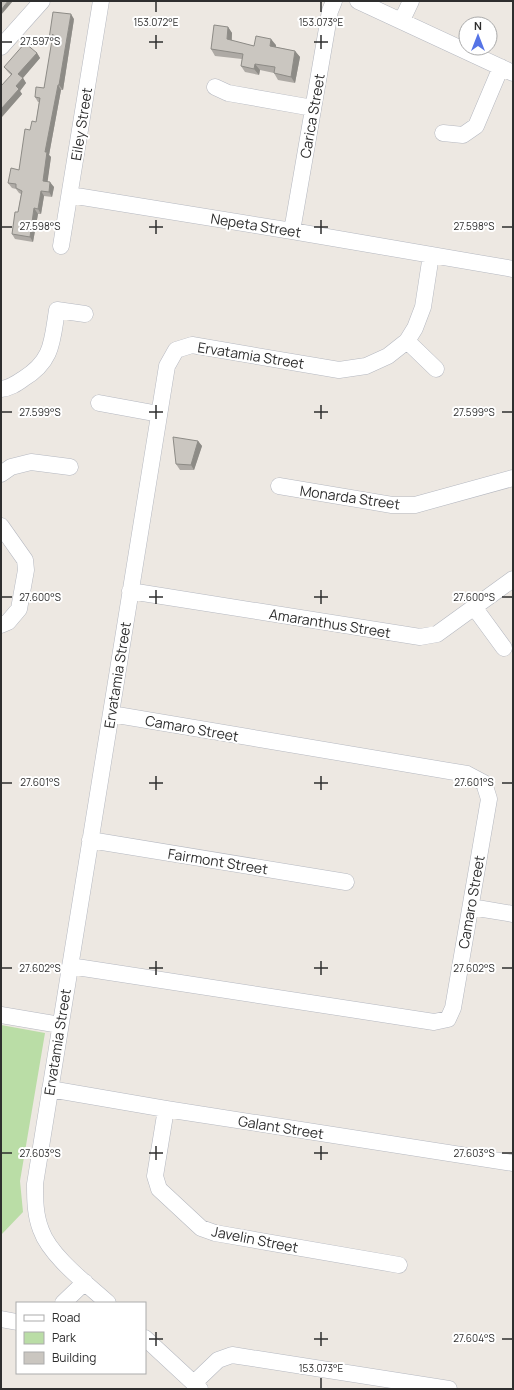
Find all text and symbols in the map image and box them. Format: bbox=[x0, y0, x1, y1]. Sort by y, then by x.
text: 153.072°E bbox=[134, 15, 179, 29]
text: 153.073°E bbox=[299, 15, 344, 29]
north arrow bbox=[458, 16, 498, 56]
text: N bbox=[474, 18, 482, 33]
text: 27.597°S bbox=[20, 34, 60, 48]
street label: Carica Street bbox=[295, 72, 329, 160]
street label: Eiley Street bbox=[66, 86, 96, 162]
street label: Nepeta Street bbox=[209, 208, 303, 242]
text: 27.598°S bbox=[19, 219, 61, 233]
text: 27.598°S bbox=[453, 219, 495, 233]
street label: Ervatamia Street bbox=[196, 337, 306, 373]
text: 27.599°S bbox=[19, 405, 61, 419]
text: 27.599°S bbox=[453, 405, 495, 419]
street label: Monarda Street bbox=[299, 481, 402, 513]
text: 27.600°S bbox=[19, 590, 61, 604]
text: 27.600°S bbox=[453, 590, 495, 604]
street label: Amaranthus Street bbox=[268, 604, 393, 642]
street label: Ervatamia Street bbox=[99, 620, 135, 730]
street label: Camaro Street bbox=[144, 710, 241, 746]
text: 27.601°S bbox=[20, 775, 60, 789]
text: 27.601°S bbox=[454, 775, 494, 789]
street label: Fairmont Street bbox=[167, 844, 270, 878]
street label: Camaro Street bbox=[453, 853, 489, 950]
text: 27.602°S bbox=[19, 961, 61, 975]
text: 27.602°S bbox=[453, 961, 495, 975]
street label: Ervatamia Street bbox=[39, 987, 75, 1097]
street label: Galant Street bbox=[237, 1111, 326, 1143]
text: 27.603°S bbox=[19, 1146, 61, 1160]
text: 27.603°S bbox=[453, 1146, 495, 1160]
street label: Javelin Street bbox=[210, 1221, 300, 1257]
legend bbox=[16, 1302, 146, 1374]
text: Road bbox=[52, 1309, 80, 1326]
text: Park bbox=[52, 1329, 77, 1346]
text: 27.604°S bbox=[453, 1331, 495, 1345]
text: Building bbox=[52, 1349, 96, 1366]
text: 153.073°E bbox=[299, 1361, 344, 1375]

